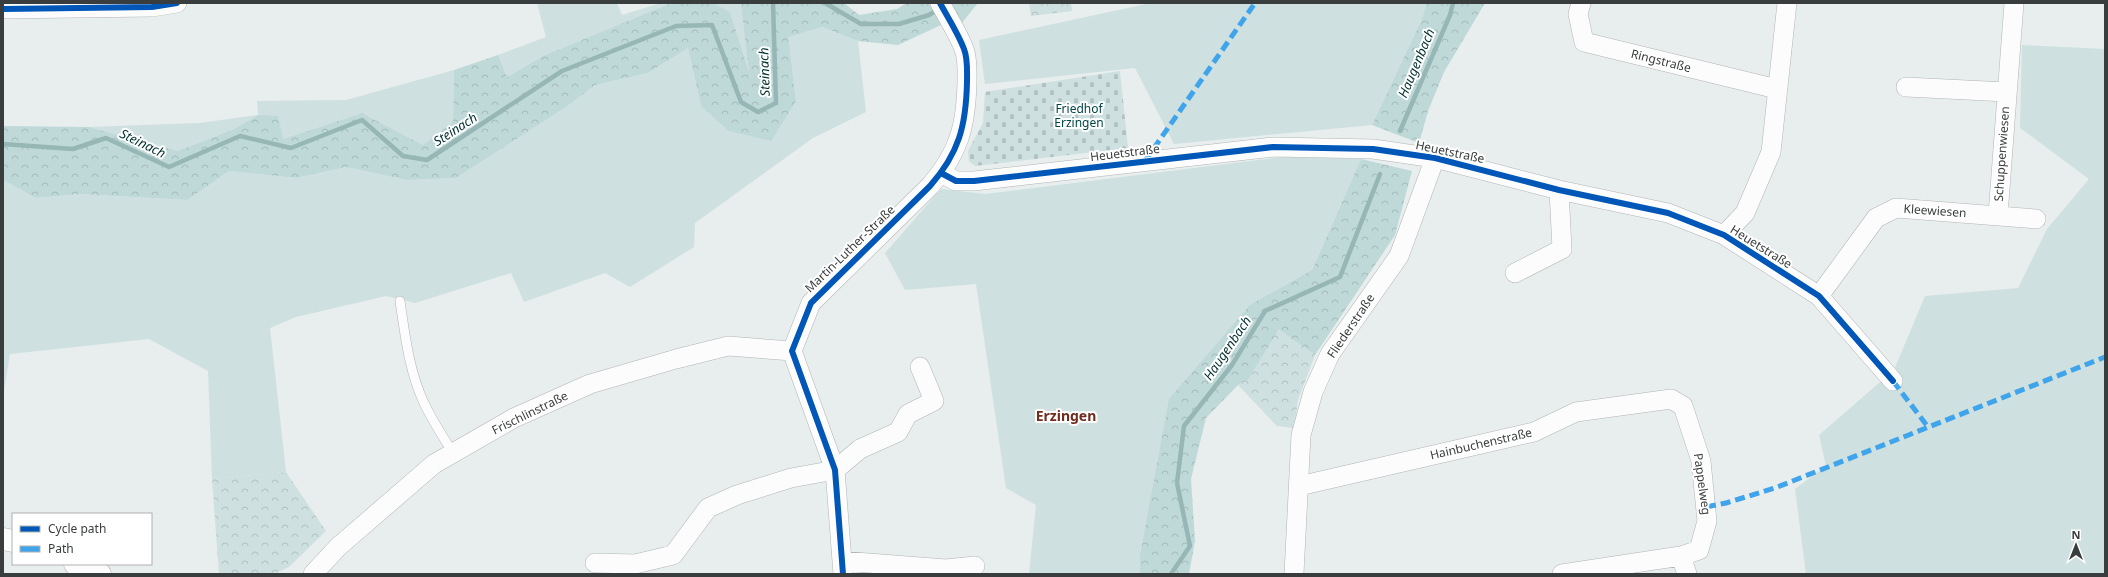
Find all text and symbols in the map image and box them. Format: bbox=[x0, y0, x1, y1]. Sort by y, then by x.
water label: Haugenbach bbox=[1393, 26, 1439, 100]
street label: Ringstraße bbox=[1629, 45, 1693, 76]
water label: Steinach bbox=[754, 47, 774, 97]
park label: Friedhof Erzingen bbox=[1054, 100, 1104, 131]
street label: Schuppenwiesen bbox=[1990, 106, 2013, 202]
water label: Steinach bbox=[430, 108, 480, 150]
water label: Steinach bbox=[117, 124, 169, 162]
street label: Heuetstraße bbox=[1414, 136, 1486, 167]
street label: Heuetstraße bbox=[1089, 140, 1161, 165]
street label: Kleewiesen bbox=[1903, 200, 1967, 221]
street label: Martin-Luther-Straße bbox=[801, 201, 899, 296]
street label: Heuetstraße bbox=[1727, 221, 1796, 272]
street label: Fliederstraße bbox=[1323, 290, 1378, 361]
water label: Haugenbach bbox=[1199, 312, 1255, 384]
street label: Frischlinstraße bbox=[489, 387, 571, 438]
district label: Erzingen bbox=[1036, 406, 1096, 425]
street label: Hainbuchenstraße bbox=[1428, 423, 1534, 464]
street label: Pappelweg bbox=[1690, 452, 1715, 516]
legend bbox=[12, 513, 152, 565]
text: Cycle path bbox=[48, 520, 106, 537]
north arrow bbox=[2056, 525, 2096, 565]
text: N bbox=[2072, 527, 2080, 542]
text: Path bbox=[48, 540, 74, 557]

